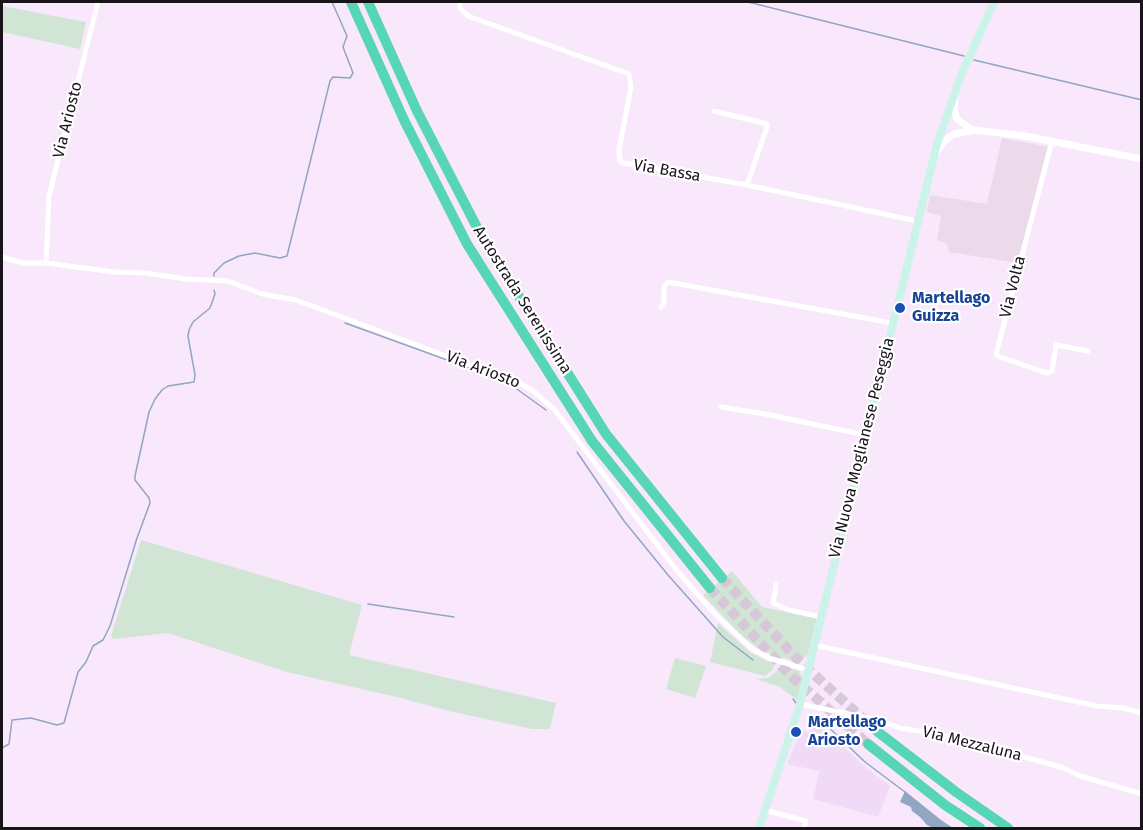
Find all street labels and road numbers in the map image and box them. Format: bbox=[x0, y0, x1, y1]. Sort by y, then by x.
street label: Via Ariosto bbox=[49, 80, 87, 160]
street label: Via Bassa bbox=[632, 156, 702, 186]
street label: Autostrada Serenissima bbox=[469, 222, 575, 378]
street label: Via Volta bbox=[996, 254, 1030, 320]
street label: Via Nuova Moglianese Peseggia bbox=[825, 336, 899, 560]
street label: Via Ariosto bbox=[443, 347, 523, 393]
street label: Via Mezzaluna bbox=[920, 722, 1024, 766]

